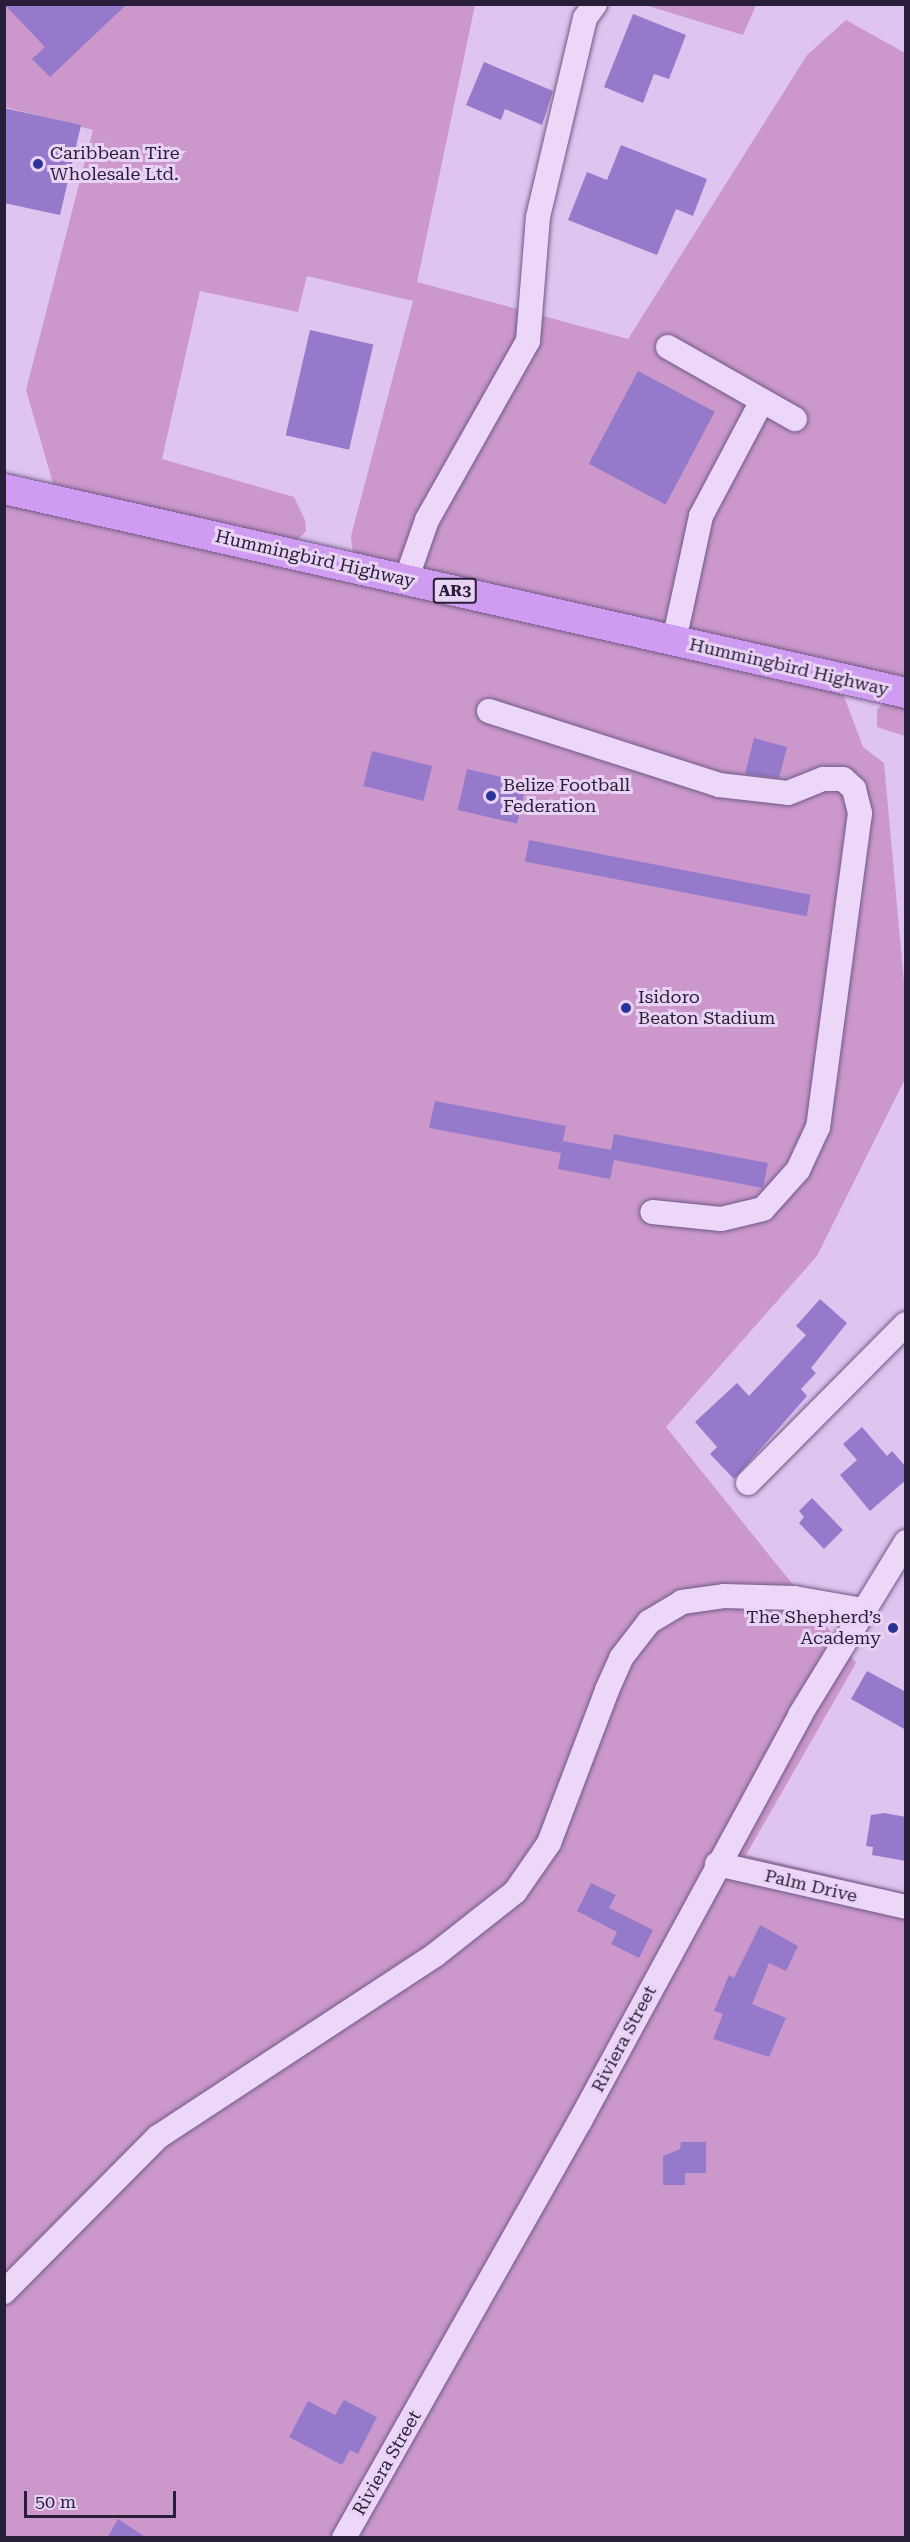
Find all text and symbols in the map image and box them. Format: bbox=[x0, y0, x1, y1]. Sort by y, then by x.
place label: Caribbean Tire Wholesale Ltd. bbox=[50, 143, 180, 186]
marker: Caribbean Tire Wholesale Ltd. bbox=[31, 157, 45, 171]
street label: Hummingbird Highway bbox=[213, 526, 417, 592]
road number: AR3 bbox=[432, 578, 478, 604]
street label: Hummingbird Highway bbox=[687, 634, 891, 700]
place label: Belize Football Federation bbox=[503, 775, 630, 818]
marker: Belize Football Federation bbox=[484, 789, 498, 803]
place label: Isidoro Beaton Stadium bbox=[638, 987, 776, 1030]
marker: Isidoro Beaton Stadium bbox=[619, 1001, 633, 1015]
place label: The Shepherd’s Academy bbox=[746, 1607, 881, 1650]
marker: The Shepherd’s Academy bbox=[886, 1621, 900, 1635]
street label: Palm Drive bbox=[763, 1865, 859, 1907]
street label: Riviera Street bbox=[587, 1982, 661, 2096]
street label: Riviera Street bbox=[348, 2407, 426, 2519]
scale bar bbox=[27, 2479, 178, 2517]
text: 50 m bbox=[35, 2491, 76, 2512]

